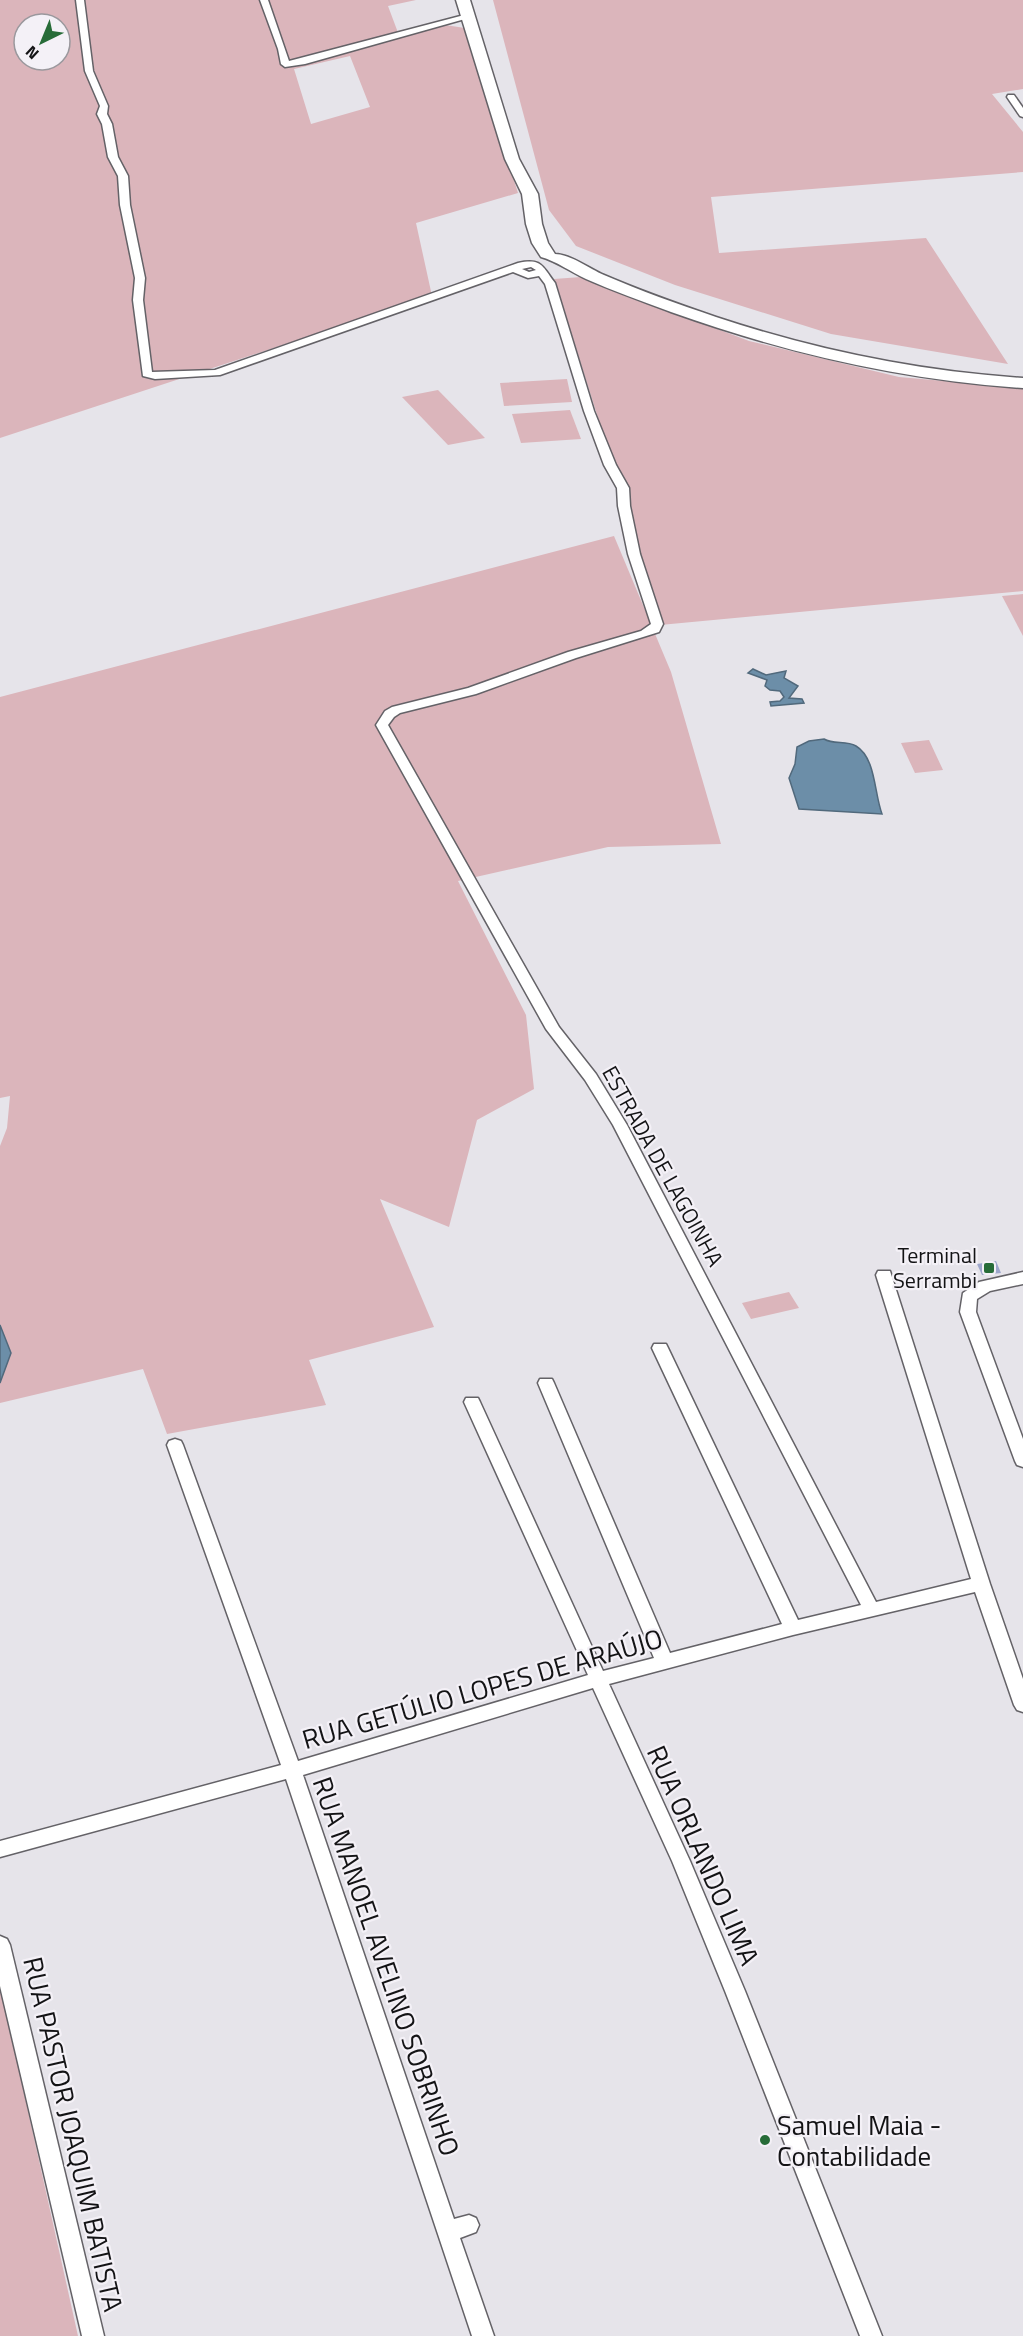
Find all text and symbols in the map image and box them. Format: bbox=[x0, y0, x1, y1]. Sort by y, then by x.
north arrow bbox=[12, 12, 72, 72]
text: N bbox=[20, 40, 44, 66]
street label: ESTRADA DE LAGOINHA bbox=[594, 1059, 732, 1273]
place label: Terminal Serrambi bbox=[893, 1238, 977, 1297]
marker: Terminal Serrambi bbox=[982, 1261, 996, 1275]
street label: RUA GETÚLIO LOPES DE ARAÚJO bbox=[297, 1617, 667, 1759]
street label: RUA ORLANDO LIMA bbox=[637, 1738, 771, 1972]
street label: RUA MANOEL AVELINO SOBRINHO bbox=[303, 1771, 471, 2161]
street label: RUA PASTOR JOAQUIM BATISTA bbox=[13, 1953, 135, 2315]
place label: Samuel Maia - Contabilidade bbox=[777, 2104, 941, 2176]
marker: Samuel Maia - Contabilidade bbox=[758, 2133, 772, 2147]

